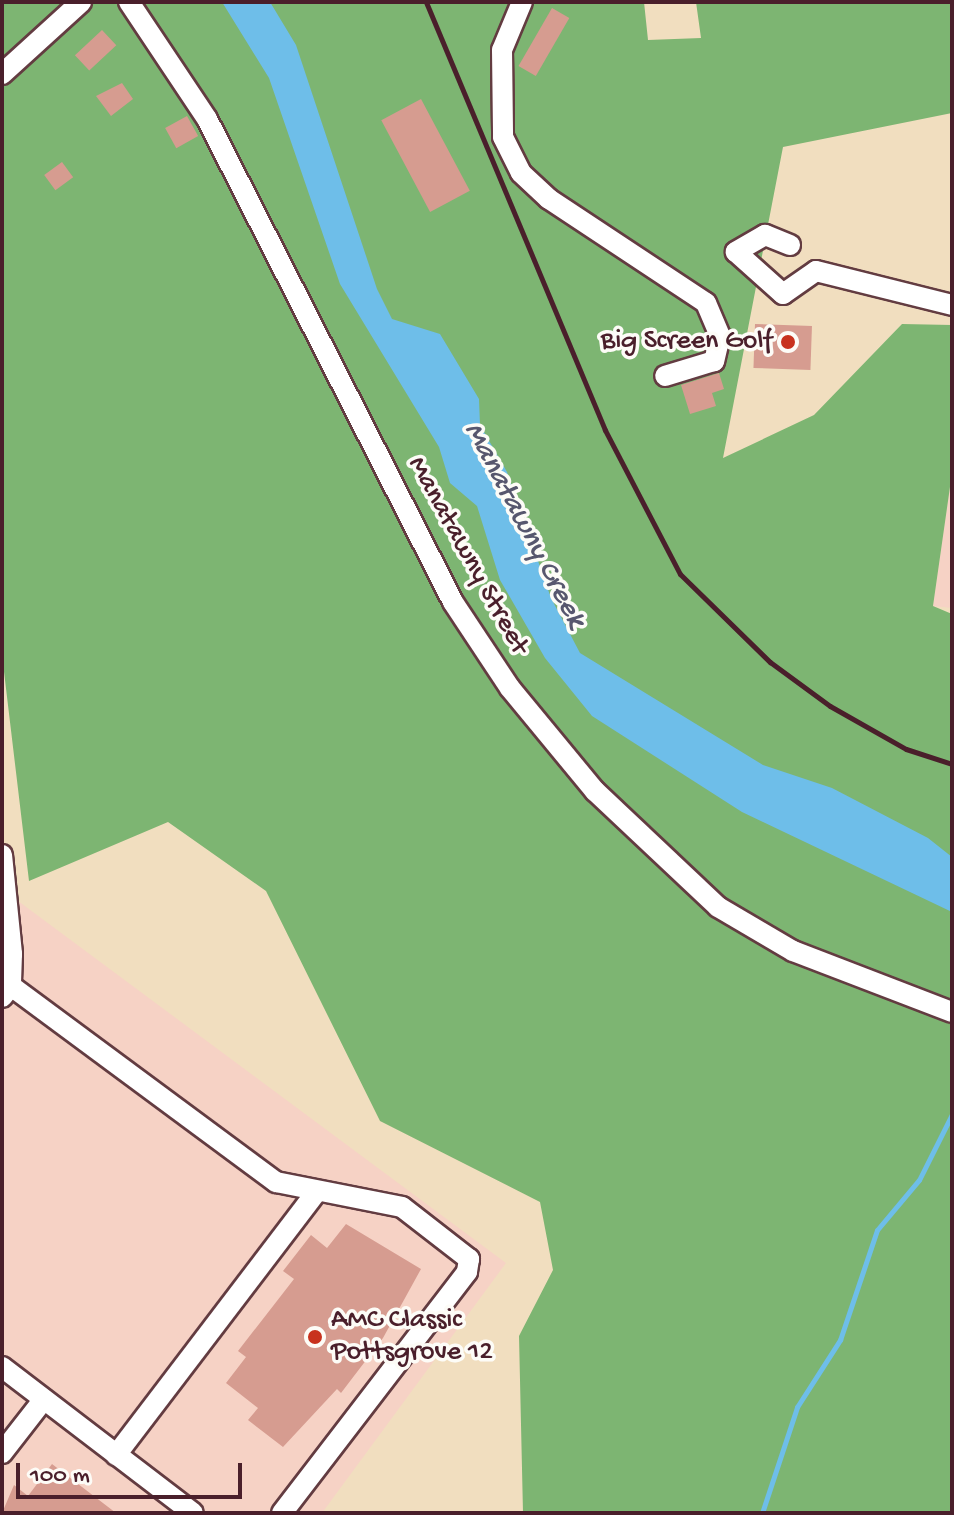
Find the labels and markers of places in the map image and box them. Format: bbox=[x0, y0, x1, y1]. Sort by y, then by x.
place label: Big Screen Golf bbox=[601, 325, 772, 359]
marker: Big Screen Golf bbox=[779, 333, 797, 351]
place label: AMC Classic Pottsgrove 12 bbox=[331, 1304, 493, 1370]
marker: AMC Classic Pottsgrove 12 bbox=[306, 1328, 324, 1346]

